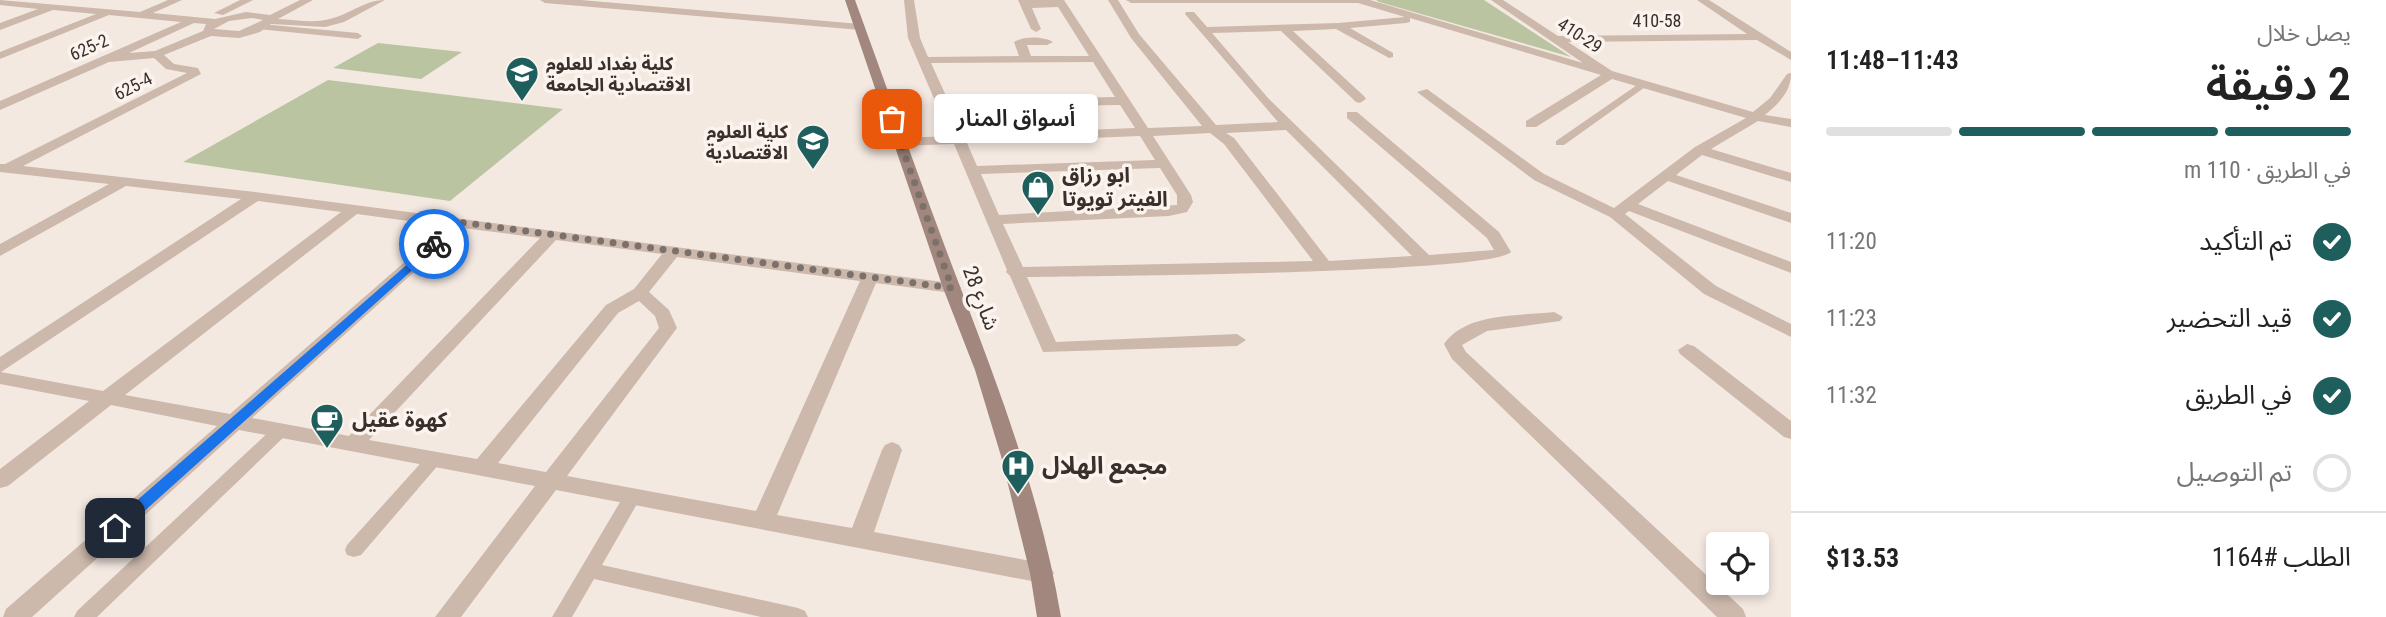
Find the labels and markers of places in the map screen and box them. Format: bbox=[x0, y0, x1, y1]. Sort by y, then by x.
place label: كلية بغداد للعلوم الاقتصادية الجامعة bbox=[546, 53, 691, 95]
school or university icon: كلية بغداد للعلوم الاقتصادية الجامعة bbox=[503, 54, 541, 103]
pin bbox=[862, 89, 922, 149]
callout: أسواق المنار bbox=[934, 94, 1098, 144]
place label: كلية العلوم الاقتصادية bbox=[706, 121, 789, 163]
school or university icon: كلية العلوم الاقتصادية bbox=[794, 122, 832, 171]
place label: ابو رزاق الفيتر تويوتا bbox=[1062, 163, 1168, 211]
shop icon: ابو رزاق الفيتر تويوتا bbox=[1019, 168, 1057, 217]
cafe icon: كهوة عقيل bbox=[308, 401, 346, 450]
place label: كهوة عقيل bbox=[352, 408, 448, 432]
hospital icon: مجمع الهلال bbox=[999, 447, 1037, 496]
place label: مجمع الهلال bbox=[1042, 452, 1167, 484]
pin bbox=[85, 498, 145, 558]

